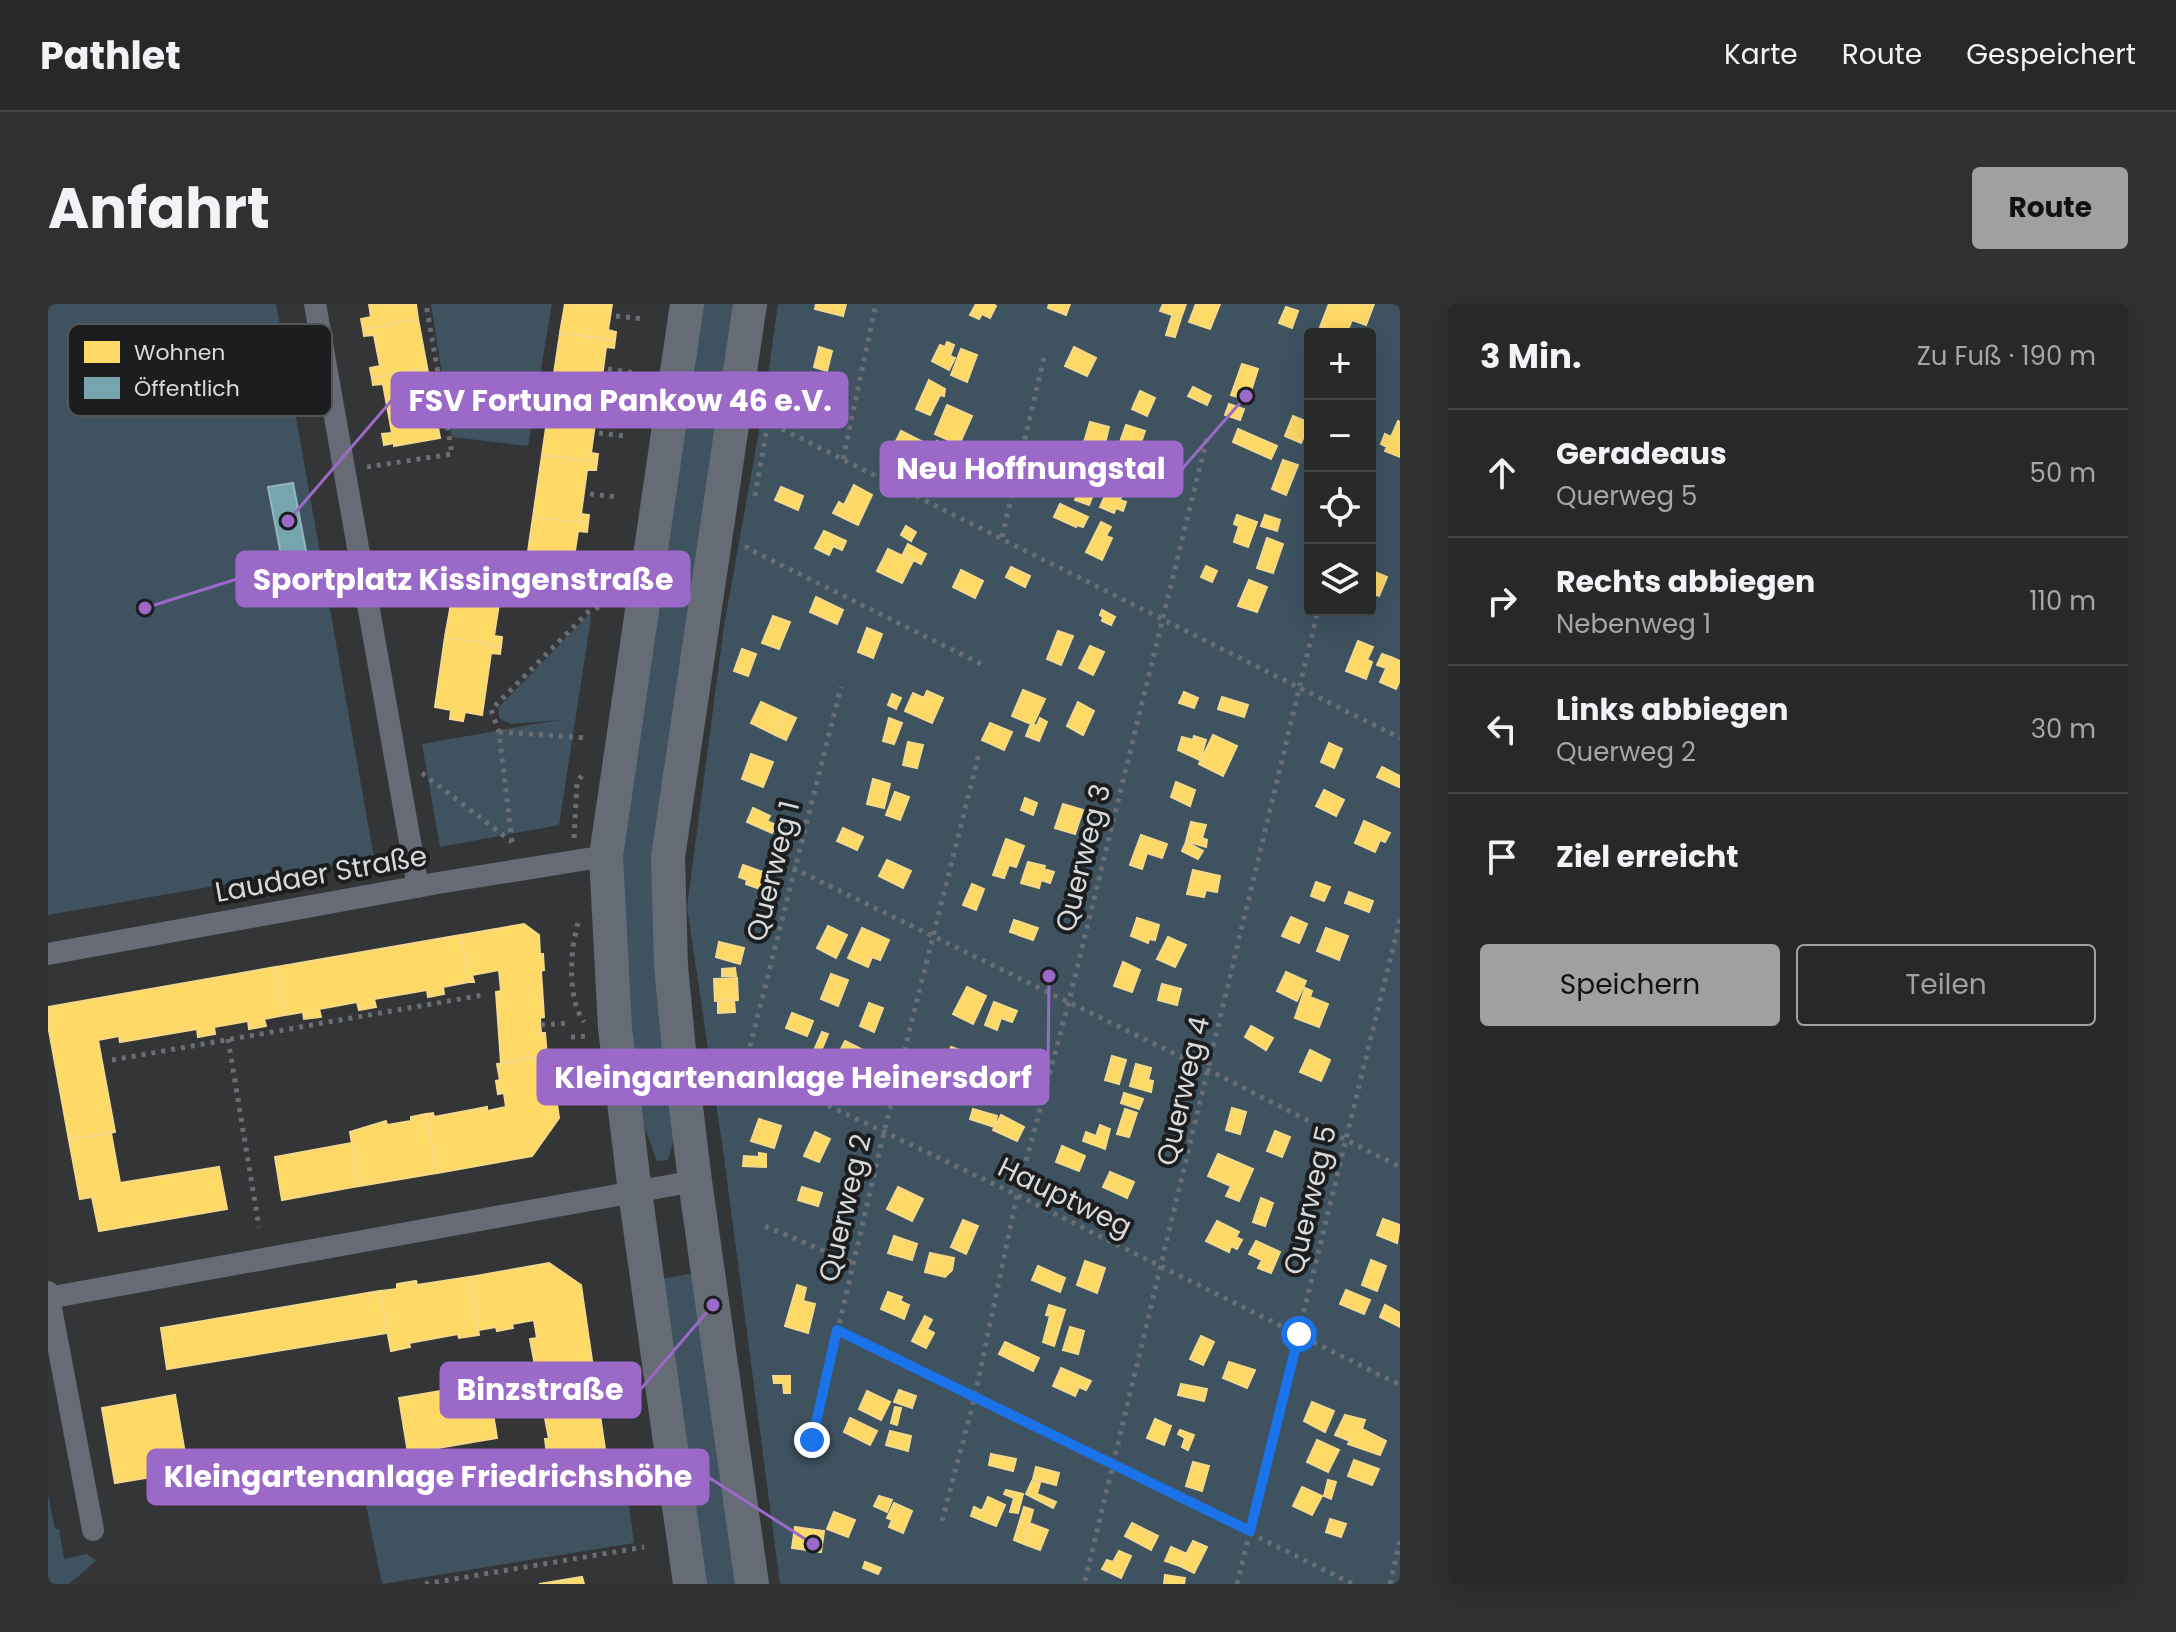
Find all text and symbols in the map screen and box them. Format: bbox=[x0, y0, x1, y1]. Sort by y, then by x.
text: Pathlet bbox=[40, 29, 181, 82]
text: Karte bbox=[1724, 35, 1798, 74]
text: Route bbox=[1842, 35, 1922, 74]
text: Gespeichert bbox=[1966, 35, 2136, 74]
button: Route bbox=[1972, 167, 2128, 249]
text: Anfahrt bbox=[48, 169, 270, 248]
legend bbox=[68, 324, 332, 416]
map controls bbox=[1304, 328, 1376, 616]
button: + bbox=[1304, 328, 1376, 400]
text: 3 Min. bbox=[1480, 332, 1582, 380]
text: Wohnen bbox=[134, 337, 225, 368]
text: Zu Fuß · 190 m bbox=[1917, 338, 2096, 374]
text: Öffentlich bbox=[134, 373, 240, 404]
callout: FSV Fortuna Pankow 46 e.V. bbox=[392, 373, 847, 427]
text: FSV Fortuna Pankow 46 e.V. bbox=[408, 379, 832, 422]
button: − bbox=[1304, 400, 1376, 472]
text: Geradeaus bbox=[1556, 432, 1727, 475]
callout: Neu Hoffnungstal bbox=[881, 442, 1182, 496]
text: Neu Hoffnungstal bbox=[896, 447, 1166, 490]
icon: ahead bbox=[1480, 451, 1524, 495]
text: 50 m bbox=[2030, 455, 2096, 491]
button: locate bbox=[1304, 472, 1376, 544]
text: Querweg 5 bbox=[1556, 478, 1697, 514]
button: layers bbox=[1304, 544, 1376, 616]
callout: Sportplatz Kissingenstraße bbox=[237, 552, 689, 606]
text: Sportplatz Kissingenstraße bbox=[253, 558, 673, 601]
text: Rechts abbiegen bbox=[1556, 560, 1815, 603]
icon: right bbox=[1480, 579, 1524, 623]
text: 110 m bbox=[2029, 583, 2096, 619]
text: Nebenweg 1 bbox=[1556, 606, 1711, 642]
text: Links abbiegen bbox=[1556, 688, 1789, 731]
icon: left bbox=[1480, 707, 1524, 751]
text: 30 m bbox=[2031, 711, 2096, 747]
text: Querweg 2 bbox=[1556, 734, 1696, 770]
street label: Querweg 3 bbox=[1046, 780, 1120, 936]
street label: Querweg 1 bbox=[737, 797, 809, 945]
icon: arrive bbox=[1480, 835, 1524, 879]
text: Ziel erreicht bbox=[1556, 835, 1738, 878]
street label: Laudaer Straße bbox=[212, 836, 430, 912]
button: Speichern bbox=[1480, 944, 1780, 1026]
button: Teilen bbox=[1796, 944, 2096, 1026]
street label: Querweg 4 bbox=[1147, 1013, 1219, 1169]
callout: Kleingartenanlage Heinersdorf bbox=[538, 1050, 1048, 1104]
text: Kleingartenanlage Heinersdorf bbox=[554, 1056, 1032, 1099]
street label: Querweg 5 bbox=[1274, 1122, 1346, 1278]
street label: Querweg 2 bbox=[809, 1130, 881, 1286]
street label: Hauptweg bbox=[991, 1148, 1139, 1246]
route start bbox=[1281, 1316, 1317, 1352]
callout: Binzstraße bbox=[441, 1363, 640, 1417]
text: Binzstraße bbox=[456, 1368, 624, 1411]
route end bbox=[794, 1422, 830, 1458]
callout: Kleingartenanlage Friedrichshöhe bbox=[148, 1450, 708, 1504]
text: Kleingartenanlage Friedrichshöhe bbox=[164, 1455, 692, 1498]

